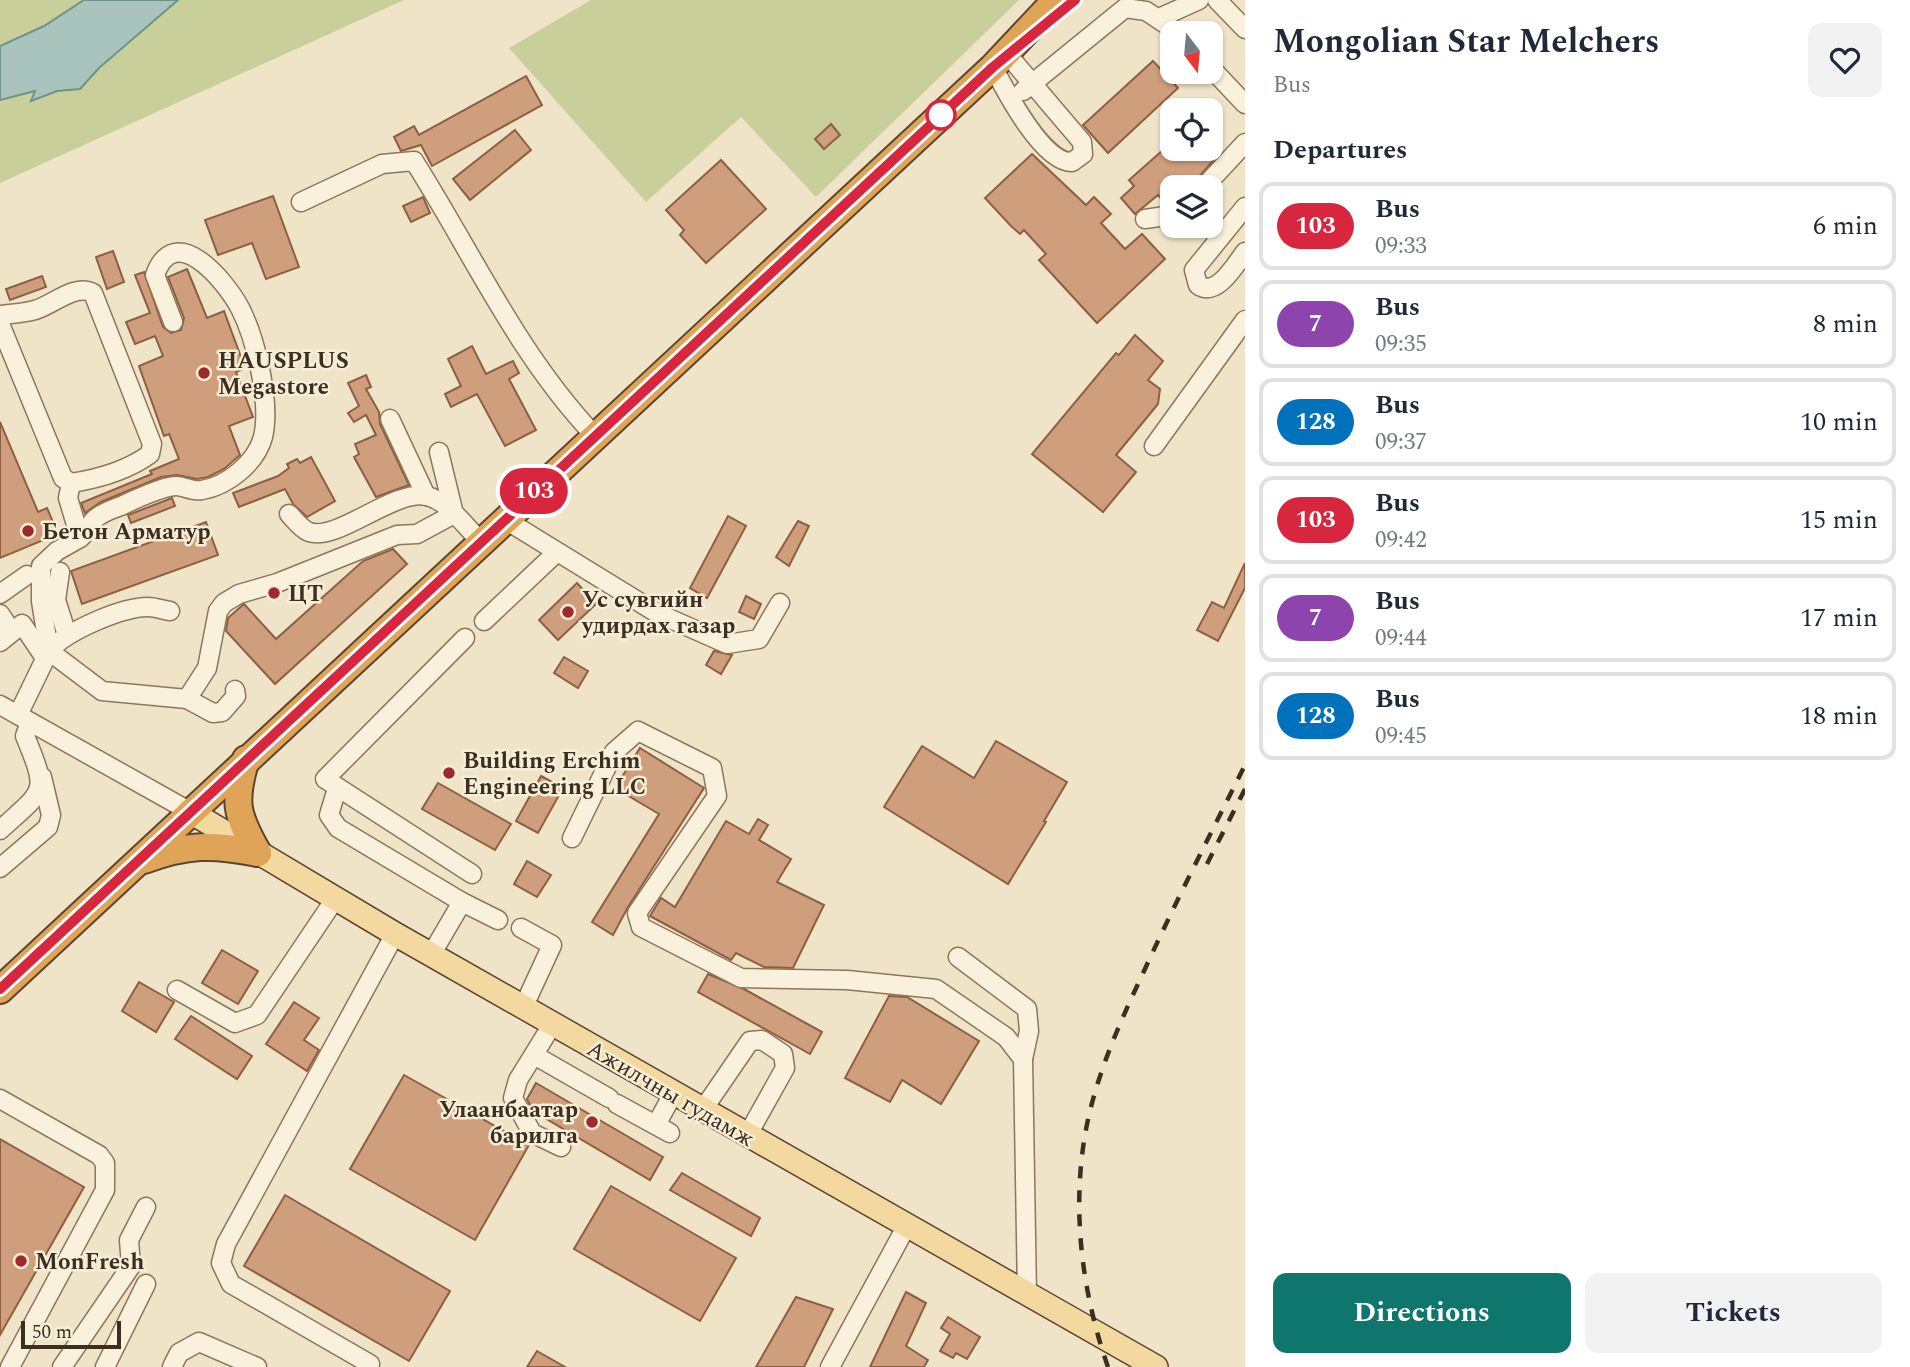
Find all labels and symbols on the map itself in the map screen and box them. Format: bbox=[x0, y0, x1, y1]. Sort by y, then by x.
north arrow bbox=[1160, 21, 1223, 84]
unlabelled marker bbox=[926, 100, 956, 130]
place label: HAUSPLUS Megastore bbox=[218, 344, 349, 405]
marker: HAUSPLUS Megastore bbox=[196, 365, 212, 381]
line badge: 103 bbox=[494, 468, 574, 514]
place label: Бетон Арматур bbox=[42, 515, 210, 550]
marker: Бетон Арматур bbox=[20, 523, 36, 539]
place label: ЦТ bbox=[288, 577, 323, 612]
place label: Ус сувгийн удирдах газар bbox=[581, 583, 735, 644]
marker: ЦТ bbox=[266, 585, 282, 601]
marker: Ус сувгийн удирдах газар bbox=[560, 604, 576, 620]
place label: Building Erchim Engineering LLC bbox=[463, 744, 646, 805]
marker: Building Erchim Engineering LLC bbox=[441, 765, 457, 781]
street label: Ажилчны гудамж bbox=[580, 1032, 761, 1157]
place label: Улаанбаатар барилга bbox=[439, 1093, 578, 1154]
marker: Улаанбаатар барилга bbox=[584, 1114, 600, 1130]
place label: MonFresh bbox=[35, 1245, 144, 1280]
marker: MonFresh bbox=[13, 1253, 29, 1269]
scale bar bbox=[21, 1318, 121, 1350]

